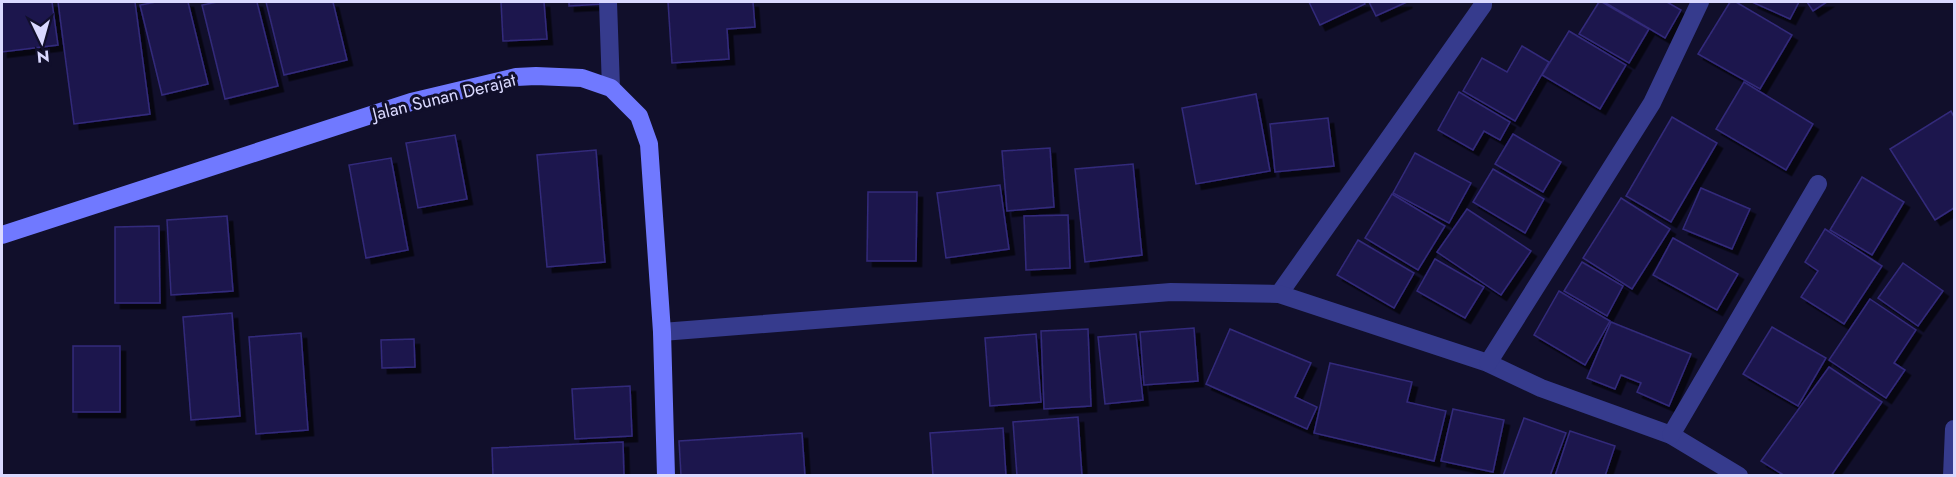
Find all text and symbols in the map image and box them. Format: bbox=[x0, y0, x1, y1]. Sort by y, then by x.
north arrow bbox=[12, 12, 72, 72]
text: N bbox=[36, 44, 51, 68]
street label: Jalan Sunan Derajat bbox=[368, 66, 519, 128]

